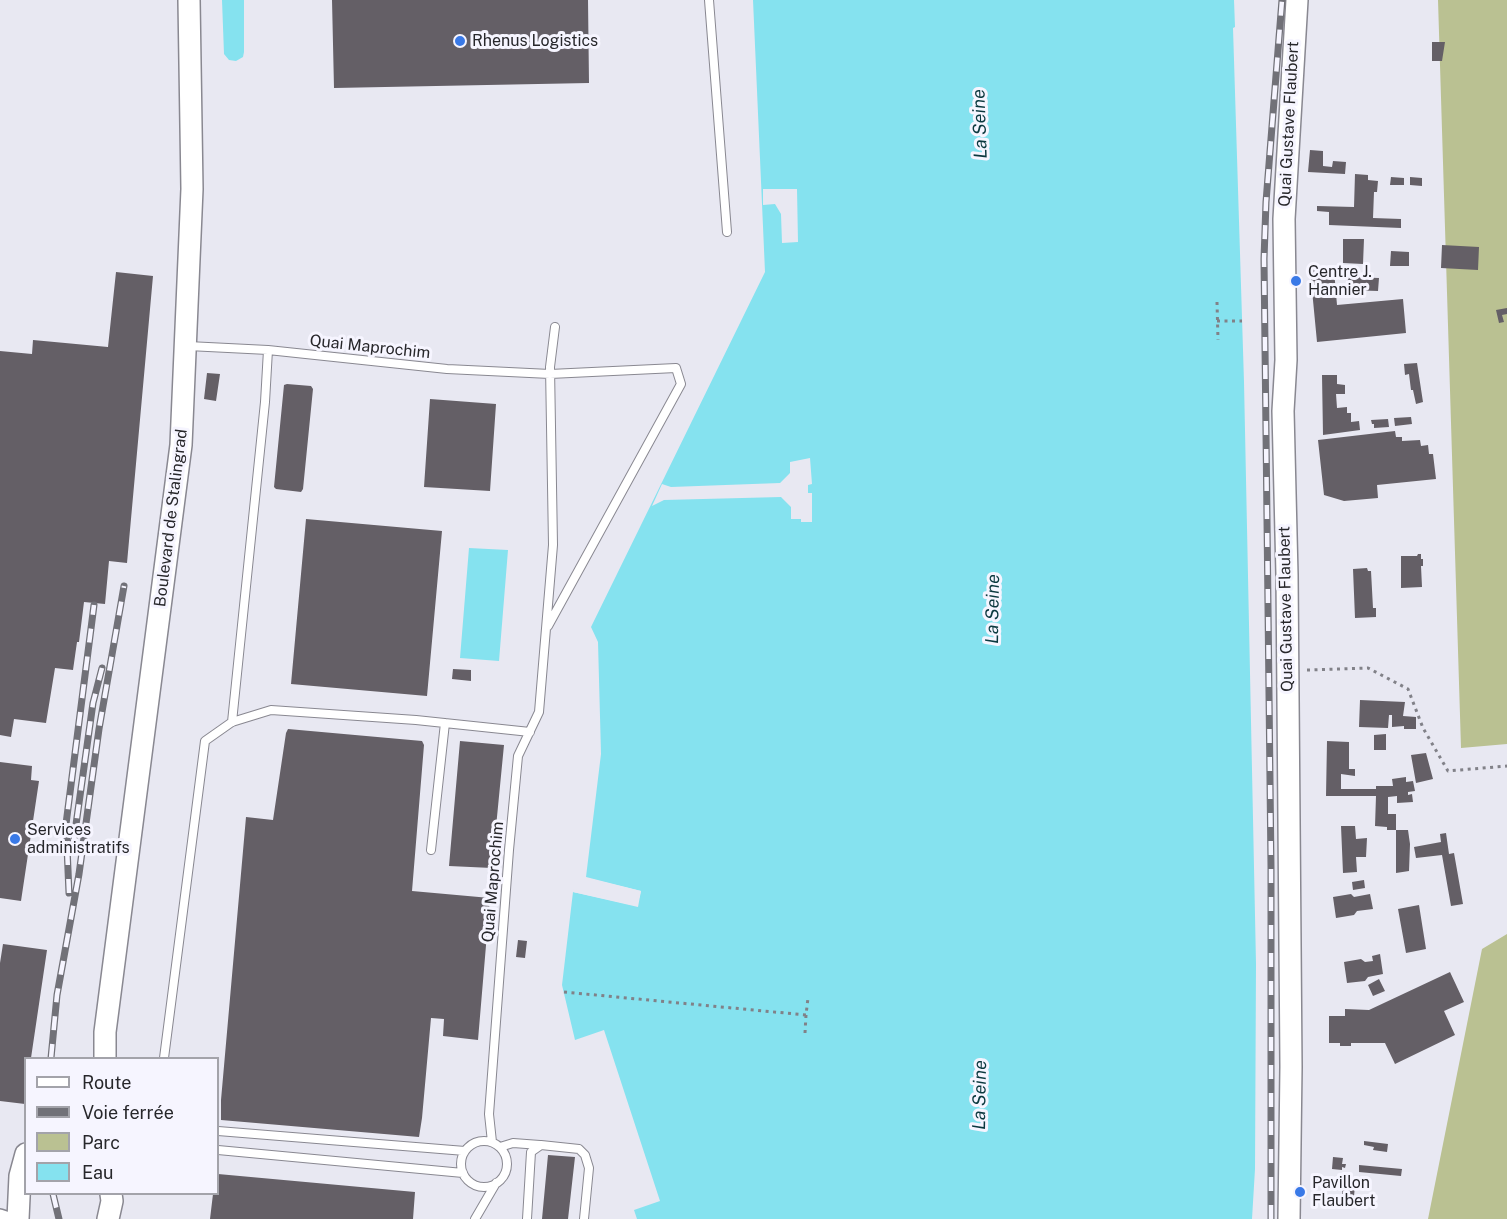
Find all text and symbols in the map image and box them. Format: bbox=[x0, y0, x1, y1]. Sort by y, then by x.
place label: Rhenus Logistics bbox=[472, 31, 598, 51]
marker: Rhenus Logistics bbox=[453, 34, 467, 48]
street label: Quai Gustave Flaubert bbox=[1275, 41, 1303, 207]
water label: La Seine bbox=[968, 89, 992, 159]
place label: Centre J. Hannier bbox=[1308, 262, 1372, 300]
marker: Centre J. Hannier bbox=[1289, 274, 1303, 288]
street label: Quai Maprochim bbox=[309, 331, 431, 363]
street label: Boulevard de Stalingrad bbox=[151, 428, 191, 608]
street label: Quai Gustave Flaubert bbox=[1275, 526, 1297, 692]
water label: La Seine bbox=[982, 574, 1004, 644]
place label: Services administratifs bbox=[27, 820, 130, 858]
street label: Quai Maprochim bbox=[478, 821, 508, 943]
marker: Services administratifs bbox=[8, 832, 22, 846]
legend bbox=[24, 1057, 219, 1195]
water label: La Seine bbox=[969, 1060, 991, 1130]
text: Route bbox=[82, 1072, 131, 1093]
text: Voie ferrée bbox=[82, 1102, 174, 1123]
text: Parc bbox=[82, 1132, 120, 1153]
text: Eau bbox=[82, 1162, 113, 1183]
place label: Pavillon Flaubert bbox=[1312, 1173, 1375, 1211]
marker: Pavillon Flaubert bbox=[1293, 1185, 1307, 1199]

